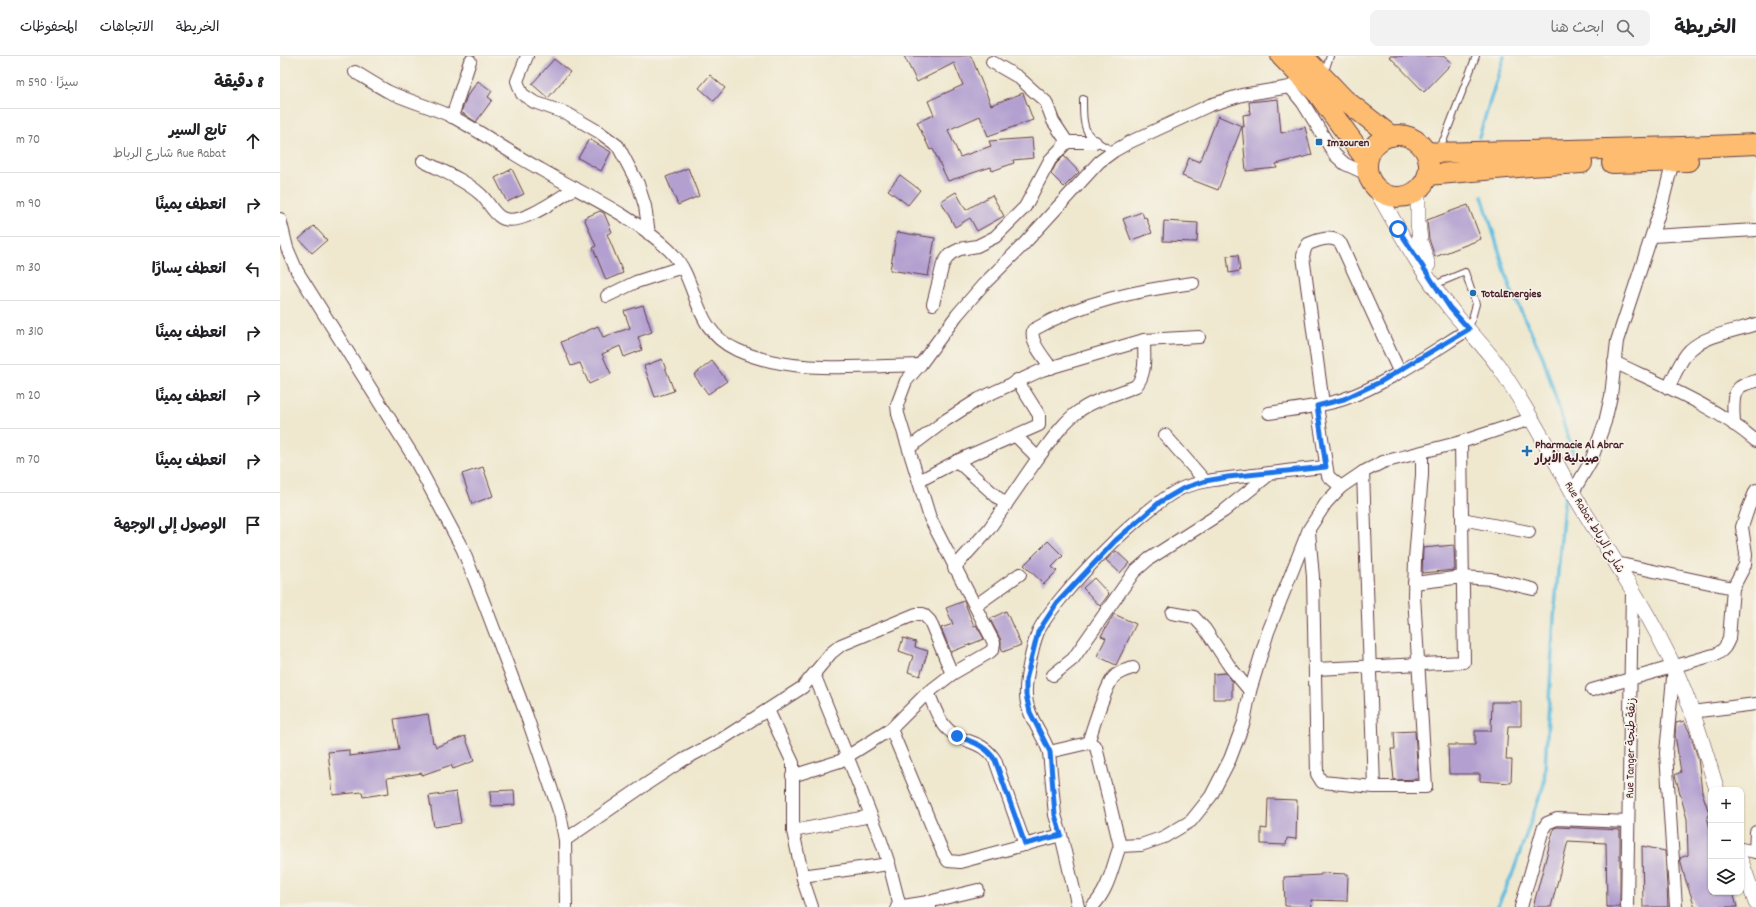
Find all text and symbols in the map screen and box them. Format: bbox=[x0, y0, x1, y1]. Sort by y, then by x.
search box bbox=[1370, 10, 1650, 46]
text: الخريطة bbox=[1674, 16, 1736, 43]
icon: search bbox=[1614, 17, 1636, 39]
text: المحفوظات bbox=[20, 18, 78, 38]
text: الاتجاهات bbox=[100, 18, 154, 38]
text: الخريطة bbox=[176, 18, 219, 38]
text: ابحث هنا bbox=[1551, 18, 1604, 40]
text: 8 دقيقة bbox=[214, 72, 264, 96]
text: سيرًا · 590 m bbox=[16, 74, 79, 93]
text: تابع السير bbox=[169, 121, 226, 143]
icon: ahead bbox=[242, 130, 264, 152]
text: 70 m bbox=[16, 131, 40, 150]
place label: Imzouren bbox=[1327, 135, 1370, 152]
marker: Imzouren bbox=[1314, 137, 1324, 147]
text: Rue Rabat شارع الرباط bbox=[113, 145, 226, 164]
icon: right bbox=[242, 194, 264, 216]
text: 90 m bbox=[16, 195, 41, 214]
text: انعطف يمينًا bbox=[156, 195, 226, 217]
route start bbox=[1389, 220, 1407, 238]
icon: left bbox=[242, 258, 264, 280]
text: 30 m bbox=[16, 259, 41, 278]
text: انعطف يسارًا bbox=[152, 259, 226, 281]
place label: TotalEnergies bbox=[1481, 286, 1541, 303]
marker: TotalEnergies bbox=[1468, 288, 1478, 298]
icon: right bbox=[242, 322, 264, 344]
text: 310 m bbox=[16, 323, 44, 342]
text: انعطف يمينًا bbox=[156, 323, 226, 345]
icon: right bbox=[242, 386, 264, 408]
text: 20 m bbox=[16, 387, 41, 406]
text: انعطف يمينًا bbox=[156, 387, 226, 409]
place label: Pharmacie Al Abrar صيدلية الأبرار bbox=[1534, 437, 1624, 468]
marker: Pharmacie Al Abrar صيدلية الأبرار bbox=[1522, 446, 1532, 456]
icon: right bbox=[242, 450, 264, 472]
text: 70 m bbox=[16, 451, 40, 470]
text: انعطف يمينًا bbox=[156, 451, 226, 473]
street label: Rue Rabat شارع الرباط bbox=[1560, 479, 1628, 577]
icon: arrive bbox=[242, 514, 264, 536]
text: الوصول إلى الوجهة bbox=[114, 515, 226, 537]
street label: Rue Tanger زنقة طنجة bbox=[1622, 698, 1641, 799]
route end bbox=[948, 727, 966, 745]
map controls bbox=[1708, 787, 1744, 895]
button: + bbox=[1708, 787, 1744, 823]
button: − bbox=[1708, 823, 1744, 859]
button: layers bbox=[1708, 859, 1744, 895]

